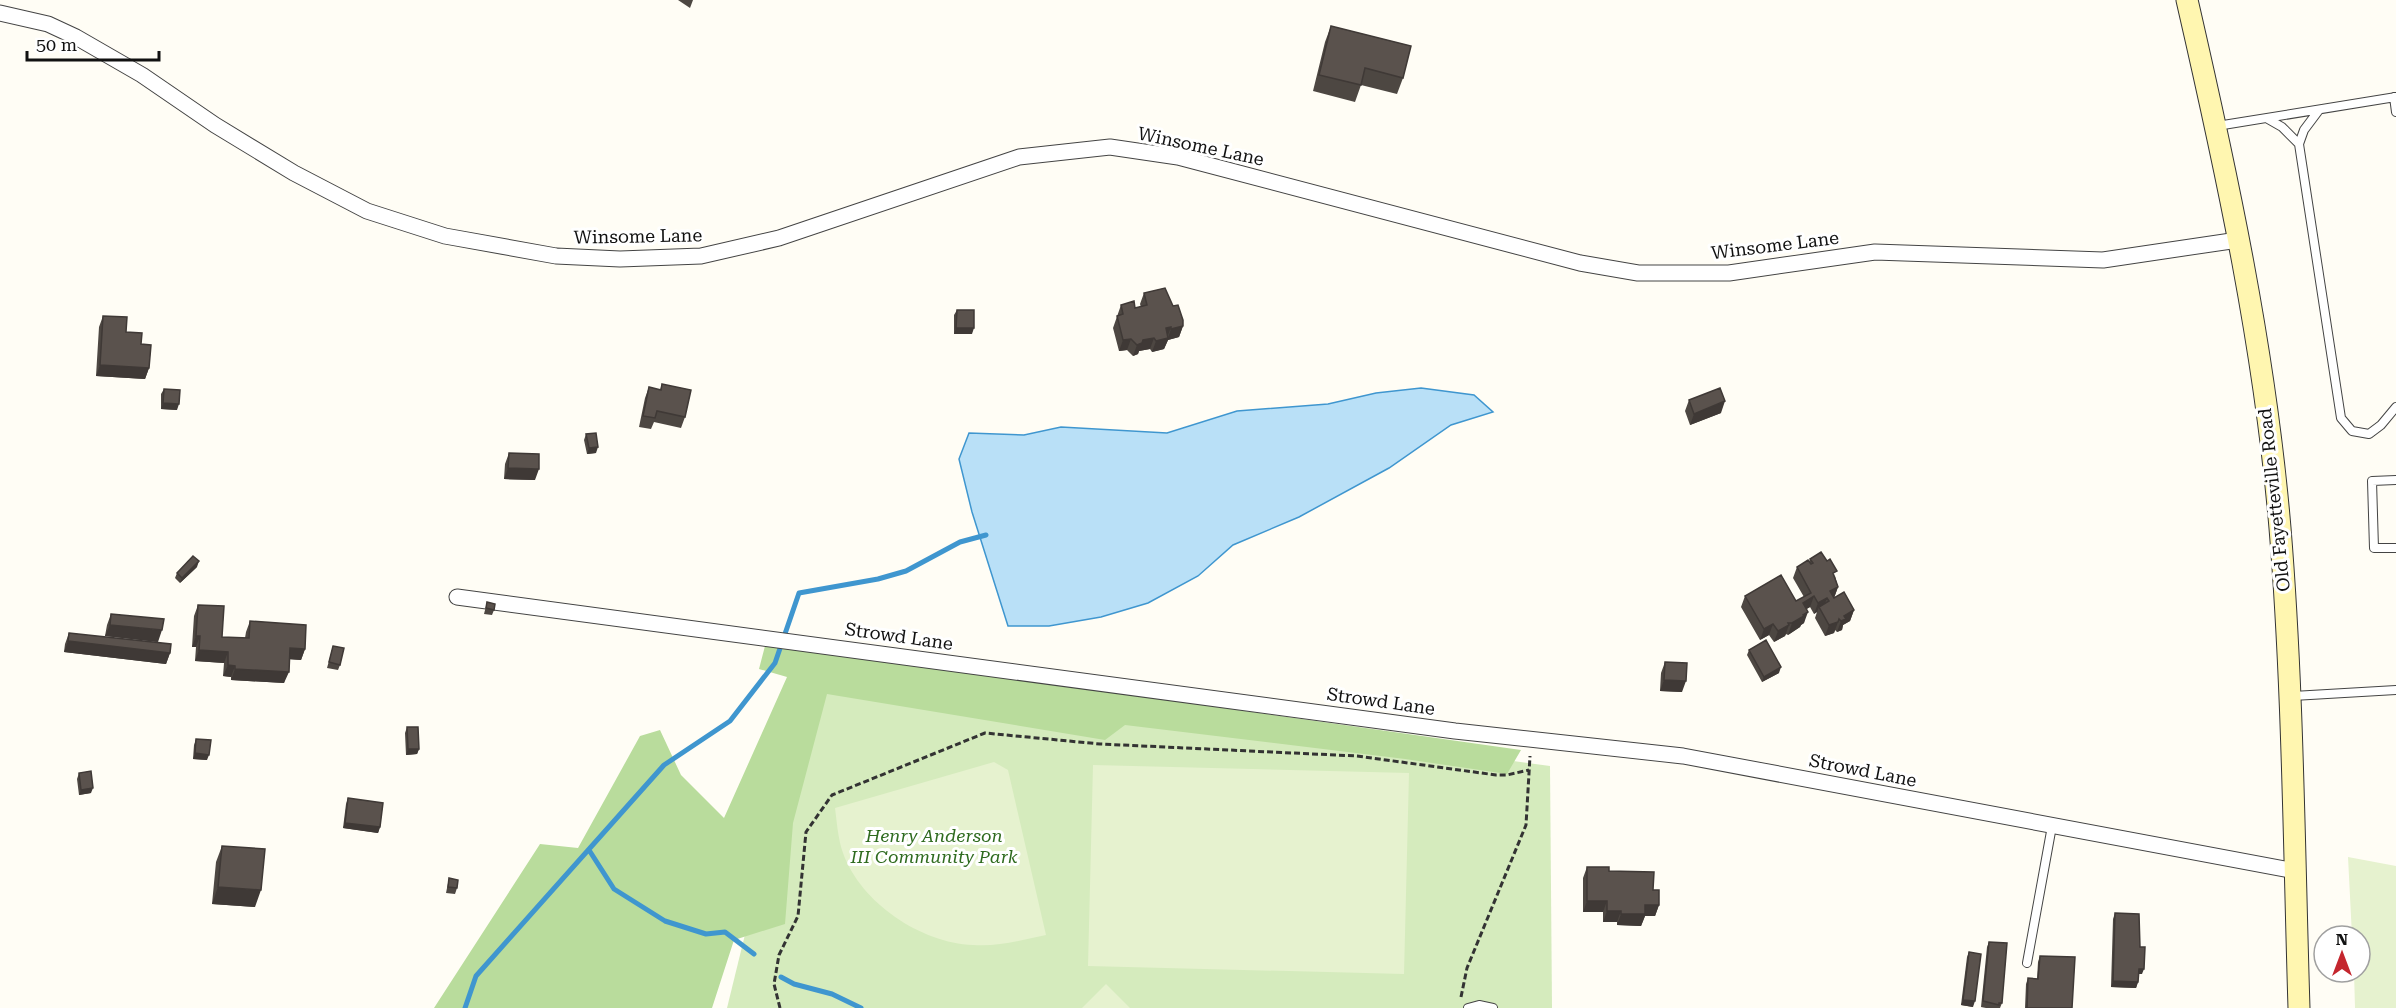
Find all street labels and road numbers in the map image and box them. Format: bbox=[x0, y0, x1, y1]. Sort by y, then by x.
street label: Winsome Lane bbox=[1136, 122, 1266, 170]
street label: Winsome Lane bbox=[574, 224, 703, 248]
street label: Winsome Lane bbox=[1710, 227, 1840, 263]
street label: Old Fayetteville Road bbox=[2254, 407, 2294, 593]
street label: Strowd Lane bbox=[844, 618, 955, 654]
street label: Strowd Lane bbox=[1326, 683, 1437, 719]
street label: Strowd Lane bbox=[1808, 749, 1919, 791]

